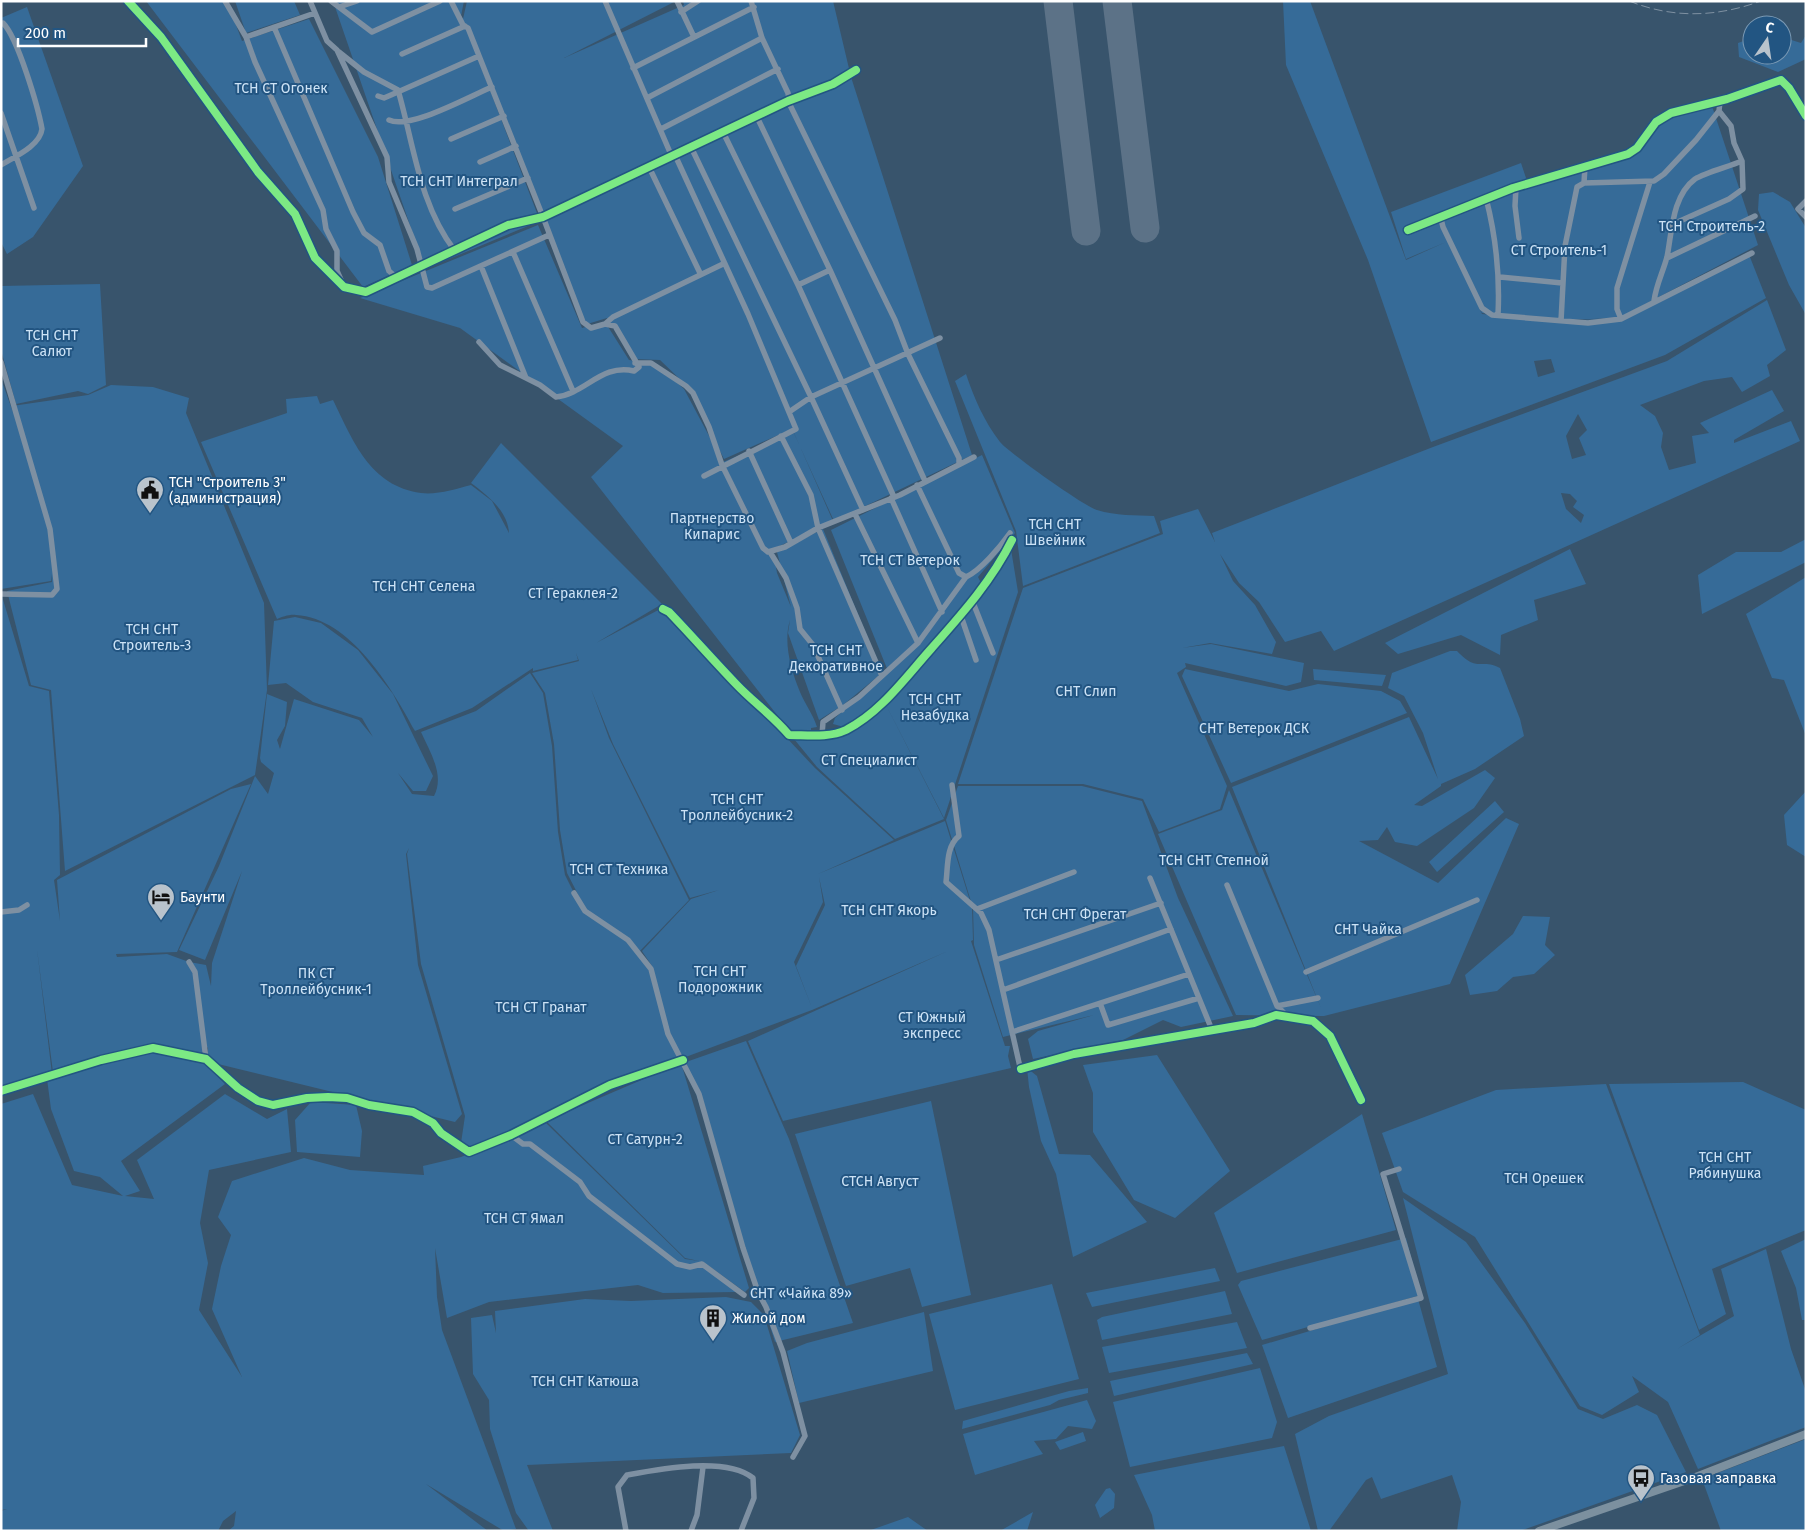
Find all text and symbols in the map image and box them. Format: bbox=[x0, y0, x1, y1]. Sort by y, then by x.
scale bar bbox=[18, 15, 145, 47]
north arrow bbox=[1742, 15, 1792, 65]
text: С bbox=[1764, 19, 1776, 37]
text: 200 m bbox=[25, 24, 66, 42]
park label: ТСН СТ Огонек bbox=[234, 80, 328, 97]
park label: ТСН СНТ Интеграл bbox=[400, 173, 518, 190]
park label: ТСН Строитель-2 bbox=[1659, 218, 1765, 235]
park label: СТ Строитель-1 bbox=[1511, 242, 1607, 259]
park label: ТСН СНТ Салют bbox=[26, 327, 79, 360]
place label: ТСН "Строитель 3" (администрация) bbox=[169, 474, 286, 507]
public building icon: ТСН "Строитель 3" (администрация) bbox=[135, 475, 165, 514]
park label: Партнерство Кипарис bbox=[670, 510, 754, 543]
park label: ТСН СНТ Швейник bbox=[1025, 516, 1086, 549]
park label: ТСН СТ Ветерок bbox=[860, 552, 961, 569]
park label: ТСН СНТ Селена bbox=[373, 578, 475, 595]
park label: СТ Гераклея-2 bbox=[528, 585, 618, 602]
park label: ТСН СНТ Строитель-3 bbox=[113, 621, 191, 654]
park label: ТСН СНТ Декоративное bbox=[788, 642, 883, 675]
park label: СНТ Слип bbox=[1056, 683, 1116, 700]
park label: ТСН СНТ Незабудка bbox=[901, 691, 969, 724]
park label: СНТ Ветерок ДСК bbox=[1199, 720, 1310, 737]
park label: СТ Специалист bbox=[821, 752, 918, 769]
park label: ТСН СНТ Троллейбусник-2 bbox=[681, 791, 793, 824]
park label: ТСН СНТ Степной bbox=[1159, 852, 1269, 869]
park label: ТСН СТ Техника bbox=[570, 861, 668, 878]
hotel icon: Баунти bbox=[146, 882, 176, 921]
place label: Баунти bbox=[180, 889, 225, 906]
park label: ТСН СНТ Якорь bbox=[841, 902, 937, 919]
park label: ТСН СНТ Фрегат bbox=[1024, 906, 1127, 923]
park label: СНТ Чайка bbox=[1334, 921, 1402, 938]
park label: ТСН СНТ Подорожник bbox=[678, 963, 763, 996]
park label: ПК СТ Троллейбусник-1 bbox=[260, 965, 372, 998]
park label: ТСН СТ Гранат bbox=[495, 999, 587, 1016]
park label: СТ Южный экспресс bbox=[898, 1009, 966, 1042]
park label: СТ Сатурн-2 bbox=[607, 1131, 683, 1148]
park label: ТСН СНТ Рябинушка bbox=[1689, 1149, 1761, 1182]
park label: ТСН Орешек bbox=[1504, 1170, 1584, 1187]
park label: СТСН Август bbox=[841, 1173, 919, 1190]
park label: ТСН СТ Ямал bbox=[484, 1210, 564, 1227]
park label: СНТ «Чайка 89» bbox=[750, 1285, 852, 1302]
building icon: Жилой дом bbox=[698, 1303, 728, 1342]
place label: Жилой дом bbox=[732, 1310, 806, 1327]
park label: ТСН СНТ Катюша bbox=[531, 1373, 639, 1390]
bus stop icon: Газовая заправка bbox=[1626, 1463, 1656, 1502]
place label: Газовая заправка bbox=[1660, 1470, 1776, 1487]

